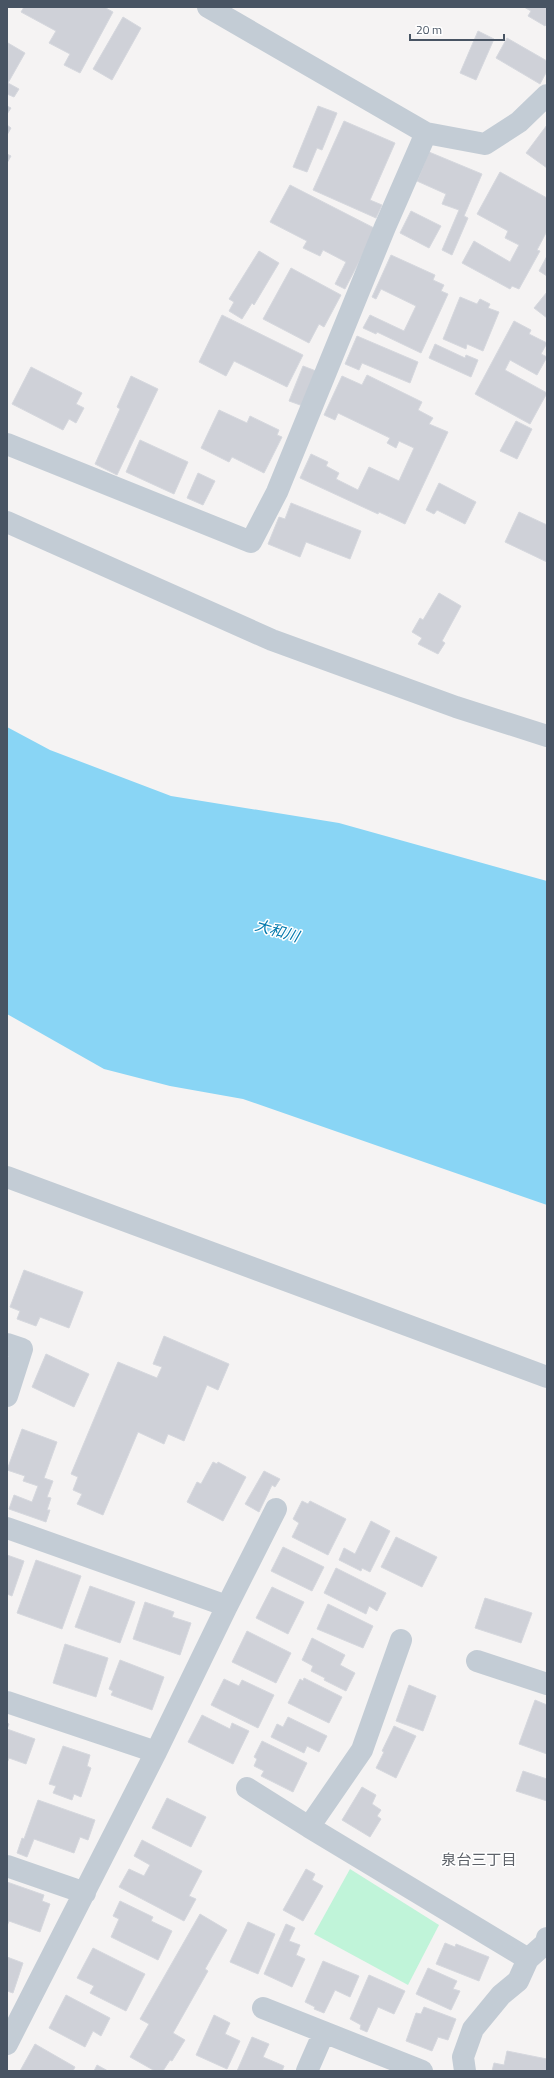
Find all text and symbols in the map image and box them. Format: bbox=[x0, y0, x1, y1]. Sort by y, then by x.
scale bar bbox=[410, 16, 504, 42]
text: 20 m bbox=[416, 20, 442, 39]
water label: 大和川 bbox=[252, 913, 304, 948]
district label: 泉台三丁目 bbox=[441, 1848, 517, 1871]

